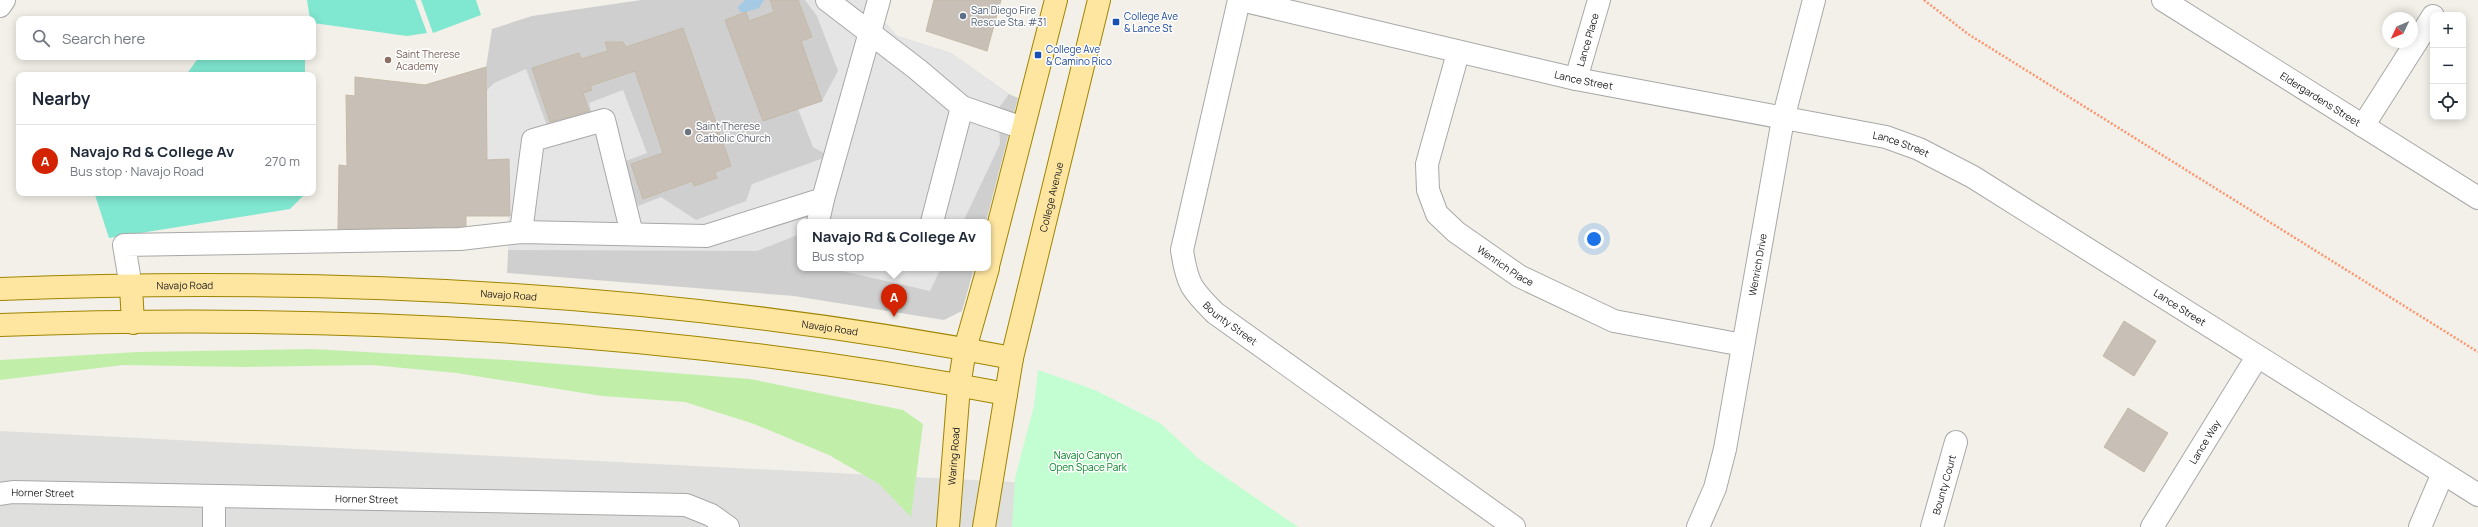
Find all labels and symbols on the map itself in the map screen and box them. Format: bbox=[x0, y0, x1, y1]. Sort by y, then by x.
place label: San Diego Fire Rescue Sta. #31 bbox=[971, 3, 1047, 29]
place label: College Ave & Lance St bbox=[1124, 9, 1178, 35]
marker: San Diego Fire Rescue Sta. #31 bbox=[958, 11, 968, 21]
street label: Lance Place bbox=[1573, 11, 1602, 68]
north arrow bbox=[2382, 12, 2418, 48]
marker: College Ave & Lance St bbox=[1111, 17, 1121, 27]
place label: College Ave & Camino Rico bbox=[1046, 42, 1112, 68]
place label: Saint Therese Academy bbox=[396, 47, 460, 73]
marker: College Ave & Camino Rico bbox=[1033, 50, 1043, 60]
marker: Saint Therese Academy bbox=[383, 55, 393, 65]
street label: Lance Street bbox=[1553, 67, 1614, 93]
street label: Eldergardens Street bbox=[2278, 68, 2363, 130]
place label: Saint Therese Catholic Church bbox=[696, 119, 771, 145]
marker: Saint Therese Catholic Church bbox=[683, 127, 693, 137]
street label: Lance Street bbox=[1872, 128, 1932, 160]
street label: College Avenue bbox=[1036, 160, 1066, 233]
your location bbox=[1584, 229, 1604, 249]
street label: Wenrich Drive bbox=[1745, 232, 1770, 297]
street label: Wenrich Place bbox=[1474, 242, 1536, 289]
street label: Navajo Road bbox=[157, 278, 213, 292]
pin: A bbox=[881, 284, 907, 317]
street label: Navajo Road bbox=[480, 286, 538, 304]
street label: Lance Street bbox=[2151, 286, 2209, 329]
street label: Bounty Street bbox=[1200, 298, 1260, 348]
street label: Navajo Road bbox=[801, 317, 859, 339]
street label: Lance Way bbox=[2186, 417, 2224, 467]
street label: Waring Road bbox=[944, 427, 963, 486]
park label: Navajo Canyon Open Space Park bbox=[1049, 448, 1128, 474]
street label: Bounty Court bbox=[1929, 453, 1959, 516]
street label: Horner Street bbox=[11, 485, 75, 500]
street label: Horner Street bbox=[335, 491, 399, 506]

